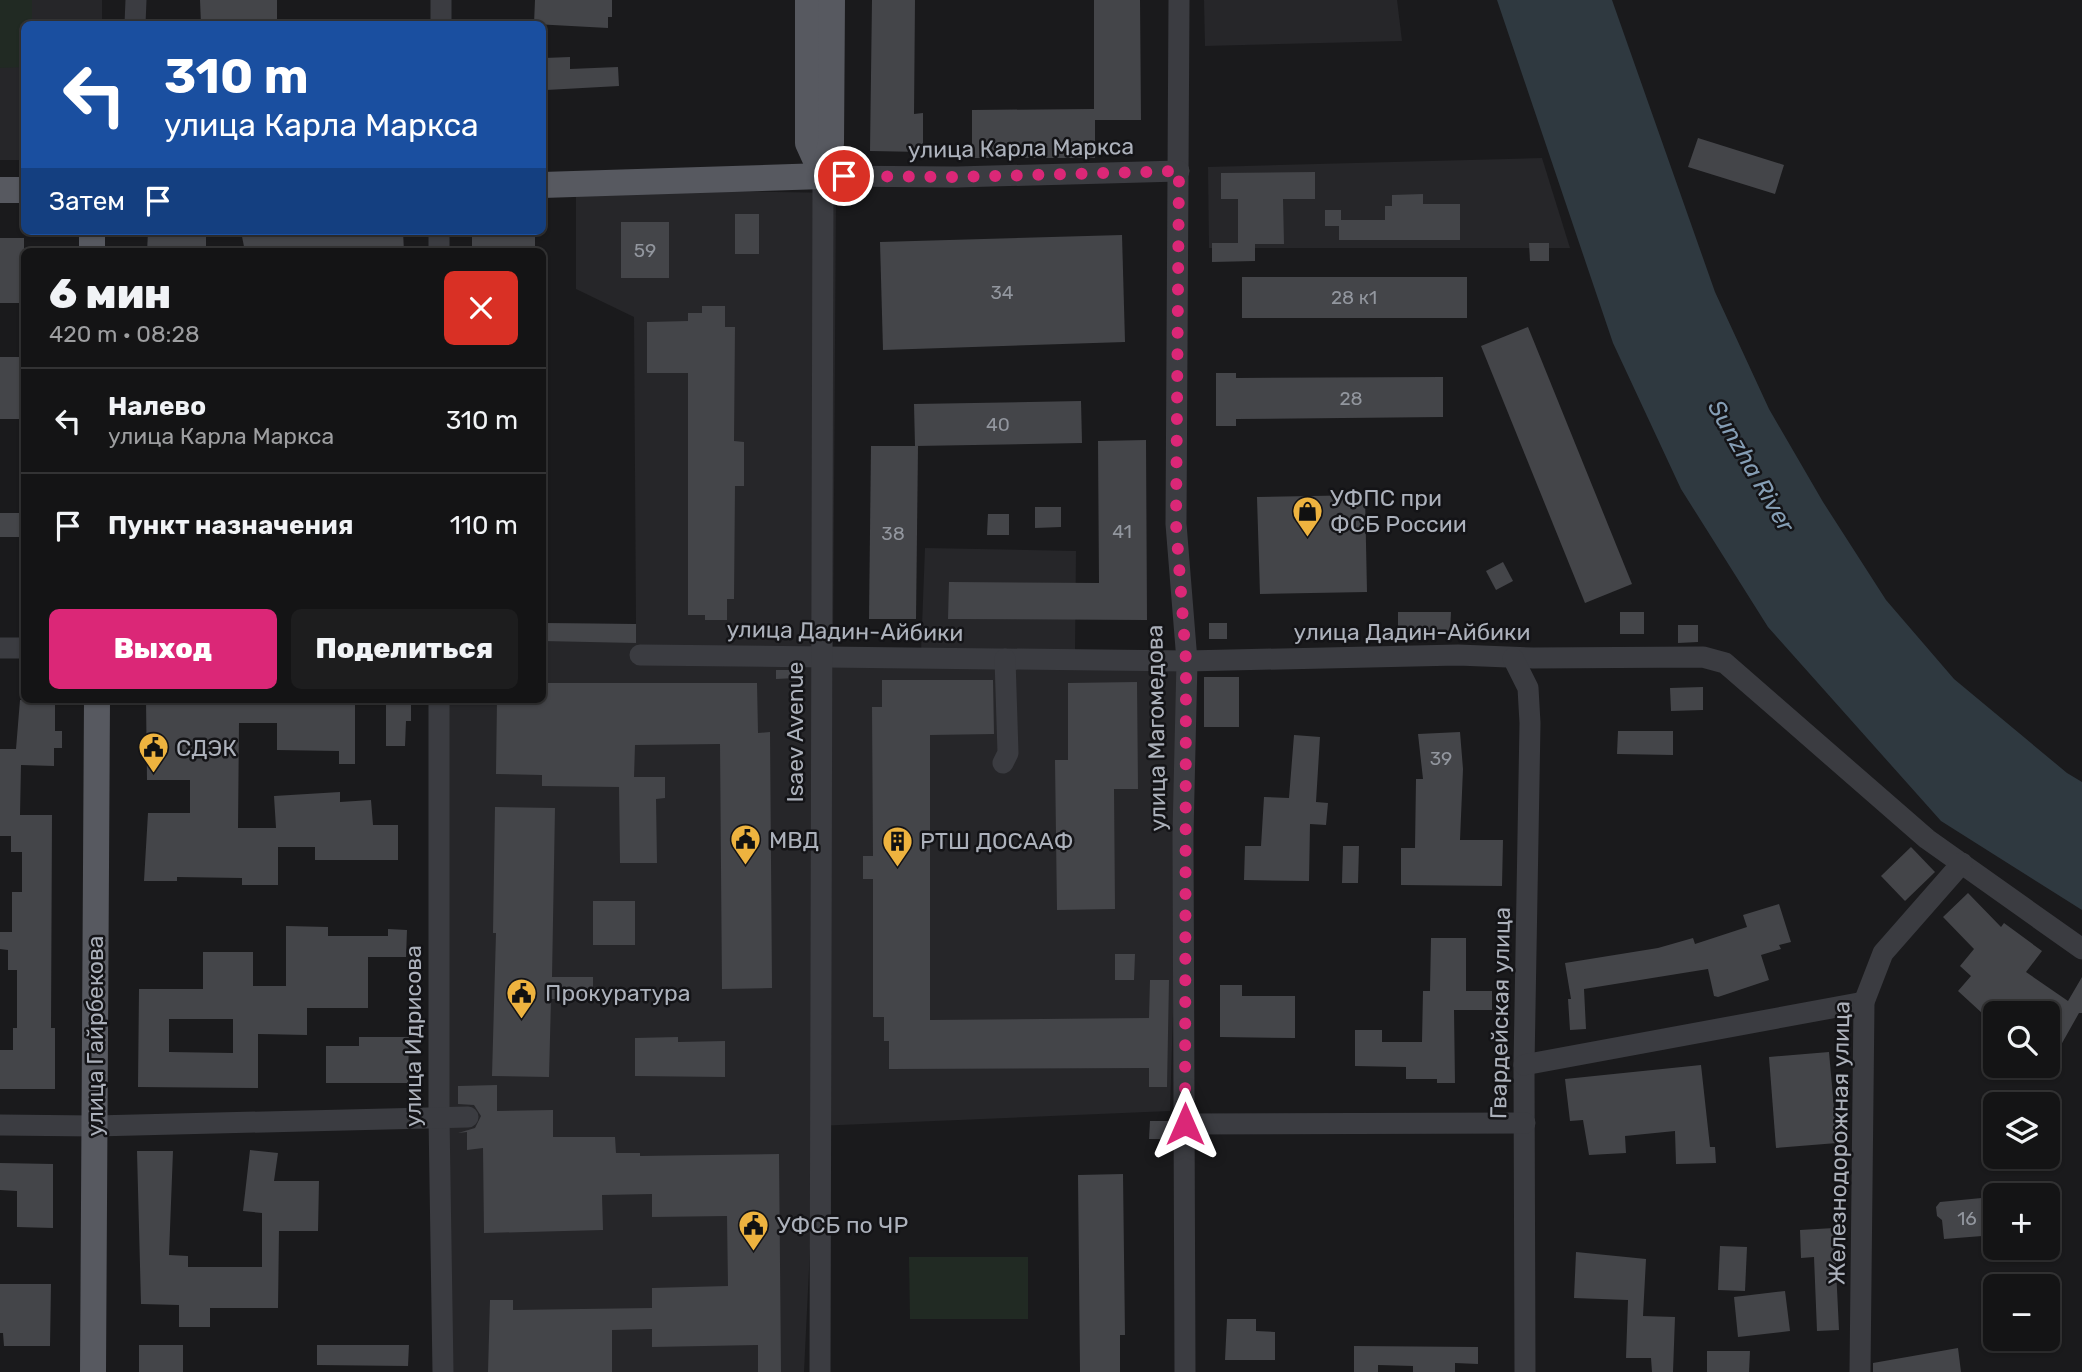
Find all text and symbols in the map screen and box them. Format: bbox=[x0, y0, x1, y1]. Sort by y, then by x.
text: 310 m bbox=[164, 47, 309, 105]
icon: left bbox=[49, 49, 140, 140]
text: улица Карла Маркса bbox=[164, 106, 479, 144]
street label: улица Карла Маркса bbox=[908, 132, 1134, 164]
pin bbox=[814, 146, 874, 206]
icon: arrive bbox=[825, 157, 863, 195]
icon: arrive bbox=[139, 182, 177, 220]
text: Затем bbox=[49, 186, 125, 217]
house number: 59 bbox=[634, 239, 656, 262]
text: 6 мин bbox=[49, 269, 171, 319]
button: close bbox=[444, 271, 518, 345]
house number: 34 bbox=[990, 281, 1014, 304]
house number: 28 к1 bbox=[1331, 286, 1377, 309]
text: 420 m · 08:28 bbox=[49, 320, 200, 348]
house number: 28 bbox=[1339, 387, 1363, 410]
text: Налево bbox=[108, 391, 206, 422]
water label: Sunzha River bbox=[1702, 395, 1800, 538]
icon: left bbox=[49, 402, 87, 440]
text: 310 m bbox=[446, 405, 518, 436]
house number: 40 bbox=[986, 413, 1010, 436]
text: улица Карла Маркса bbox=[108, 422, 334, 450]
place label: УФПС при ФСБ России bbox=[1330, 484, 1467, 538]
shop icon: УФПС при ФСБ России bbox=[1290, 494, 1324, 538]
icon: arrive bbox=[49, 507, 87, 545]
text: Пункт назначения bbox=[108, 510, 353, 541]
text: 110 m bbox=[450, 510, 518, 541]
house number: 41 bbox=[1112, 520, 1132, 543]
house number: 38 bbox=[881, 522, 905, 545]
button: Выход bbox=[49, 609, 277, 689]
button: Поделиться bbox=[291, 609, 518, 689]
street label: улица Дадин-Айбики bbox=[726, 615, 964, 647]
street label: улица Дадин-Айбики bbox=[1294, 618, 1530, 646]
street label: улица Магомедова bbox=[1140, 624, 1172, 832]
street label: Isaev Avenue bbox=[781, 662, 809, 802]
public building icon: СДЭК bbox=[136, 731, 170, 775]
place label: СДЭК bbox=[176, 734, 237, 762]
house number: 39 bbox=[1430, 747, 1452, 770]
public building icon: МВД bbox=[729, 823, 763, 867]
building icon: РТШ ДОСААФ bbox=[880, 824, 914, 868]
place label: МВД bbox=[769, 826, 819, 854]
place label: РТШ ДОСААФ bbox=[920, 827, 1073, 855]
street label: Гвардейская улица bbox=[1484, 907, 1516, 1119]
street label: улица Гайрбекова bbox=[81, 935, 109, 1137]
street label: улица Идрисова bbox=[399, 945, 427, 1127]
public building icon: Прокуратура bbox=[505, 976, 539, 1020]
place label: Прокуратура bbox=[545, 979, 690, 1007]
street label: Железнодорожная улица bbox=[1823, 1001, 1855, 1285]
map controls bbox=[1983, 1001, 2060, 1351]
button: search bbox=[1983, 1001, 2060, 1078]
position arrow bbox=[1148, 1087, 1222, 1161]
button: layers bbox=[1983, 1092, 2060, 1169]
button: + bbox=[1983, 1183, 2060, 1260]
house number: 16 bbox=[1957, 1207, 1977, 1230]
public building icon: УФСБ по ЧР bbox=[737, 1208, 771, 1252]
place label: УФСБ по ЧР bbox=[777, 1211, 908, 1239]
button: − bbox=[1983, 1274, 2060, 1351]

